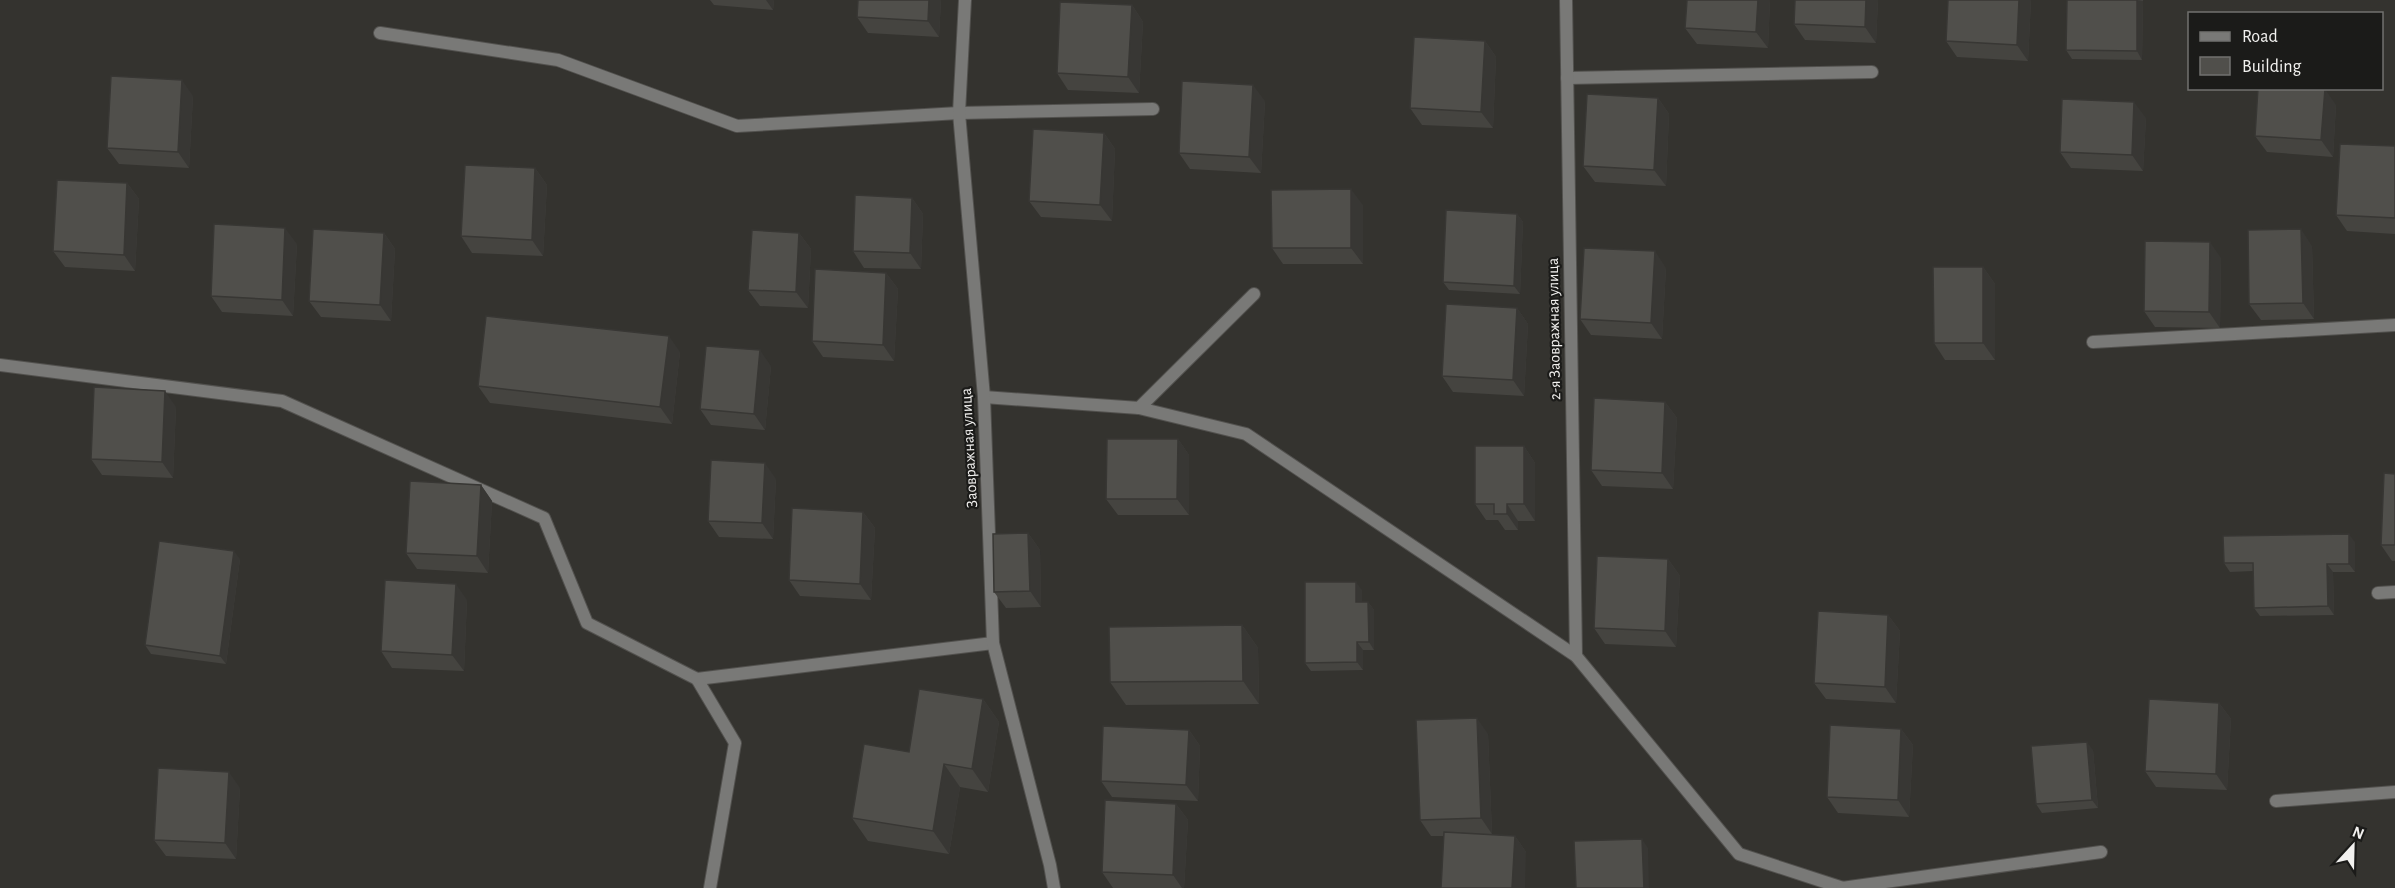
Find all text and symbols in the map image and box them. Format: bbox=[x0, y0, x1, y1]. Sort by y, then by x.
legend bbox=[2188, 12, 2383, 90]
text: Road bbox=[2242, 28, 2278, 46]
text: Building bbox=[2242, 58, 2302, 76]
street label: 2-я Заовражная улица bbox=[1545, 258, 1564, 400]
street label: Заовражная улица bbox=[958, 388, 981, 508]
north arrow bbox=[2323, 816, 2383, 876]
text: N bbox=[2350, 824, 2366, 843]

